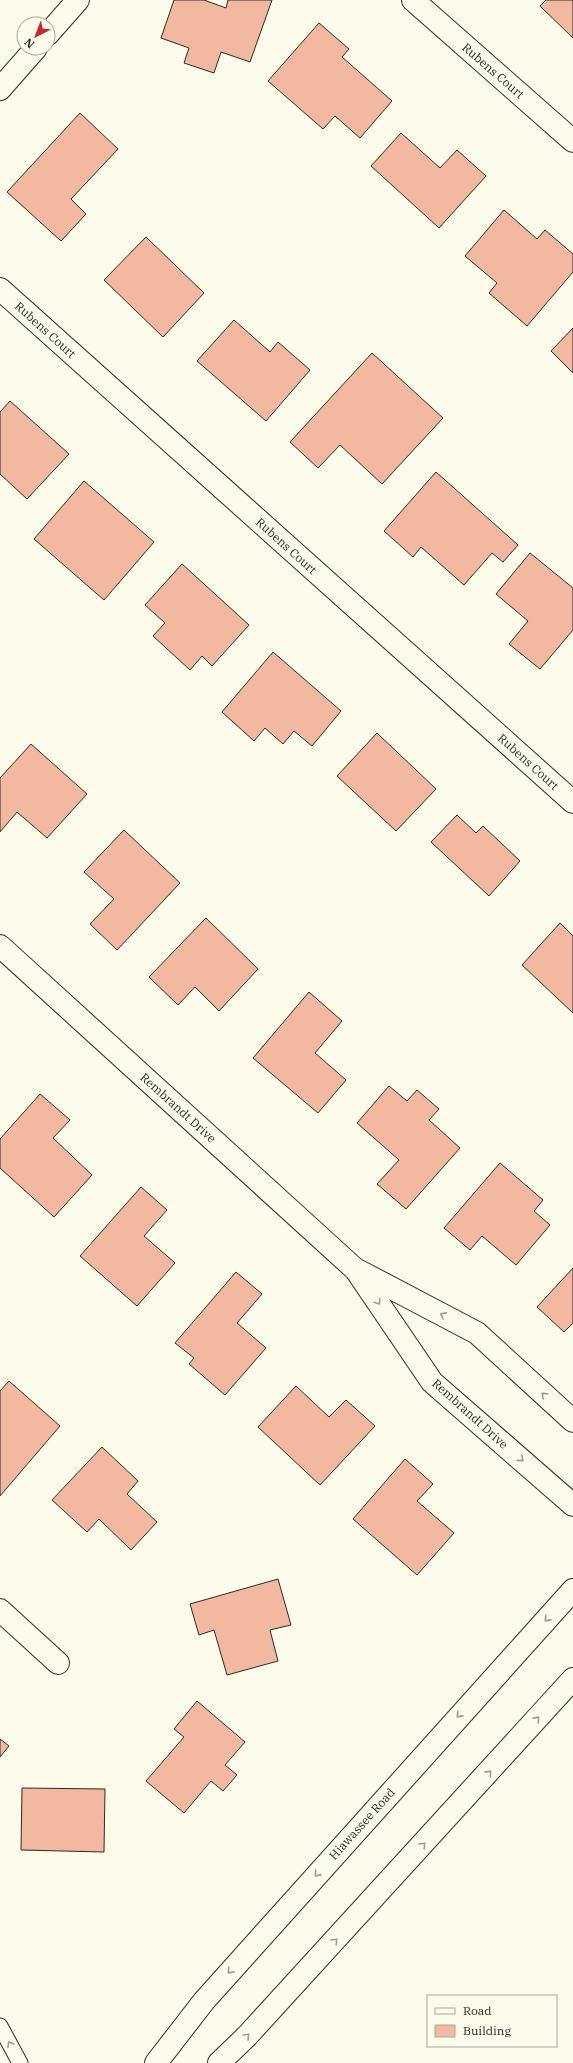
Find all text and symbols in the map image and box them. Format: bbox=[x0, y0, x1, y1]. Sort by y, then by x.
north arrow bbox=[16, 16, 56, 56]
text: N bbox=[21, 35, 37, 52]
street label: Rubens Court bbox=[459, 40, 527, 102]
street label: Rubens Court bbox=[12, 298, 79, 361]
street label: Rubens Court bbox=[253, 514, 320, 577]
street label: Rubens Court bbox=[495, 730, 562, 793]
street label: Rembrandt Drive bbox=[137, 1070, 219, 1146]
one-way arrow bbox=[373, 1298, 381, 1305]
one-way arrow bbox=[439, 1313, 447, 1320]
street label: Rembrandt Drive bbox=[429, 1376, 511, 1452]
one-way arrow bbox=[541, 1392, 549, 1400]
one-way arrow bbox=[516, 1455, 523, 1462]
one-way arrow bbox=[544, 1614, 552, 1622]
one-way arrow bbox=[457, 1710, 464, 1718]
one-way arrow bbox=[533, 1716, 540, 1724]
one-way arrow bbox=[484, 1770, 491, 1777]
street label: Hiawassee Road bbox=[325, 1785, 398, 1863]
one-way arrow bbox=[418, 1842, 426, 1850]
one-way arrow bbox=[314, 1870, 321, 1877]
one-way arrow bbox=[330, 1938, 337, 1945]
one-way arrow bbox=[228, 1967, 235, 1974]
legend bbox=[427, 1995, 557, 2047]
text: Road bbox=[463, 2003, 492, 2018]
text: Building bbox=[463, 2023, 511, 2038]
one-way arrow bbox=[242, 2033, 250, 2041]
one-way arrow bbox=[8, 2041, 15, 2048]

